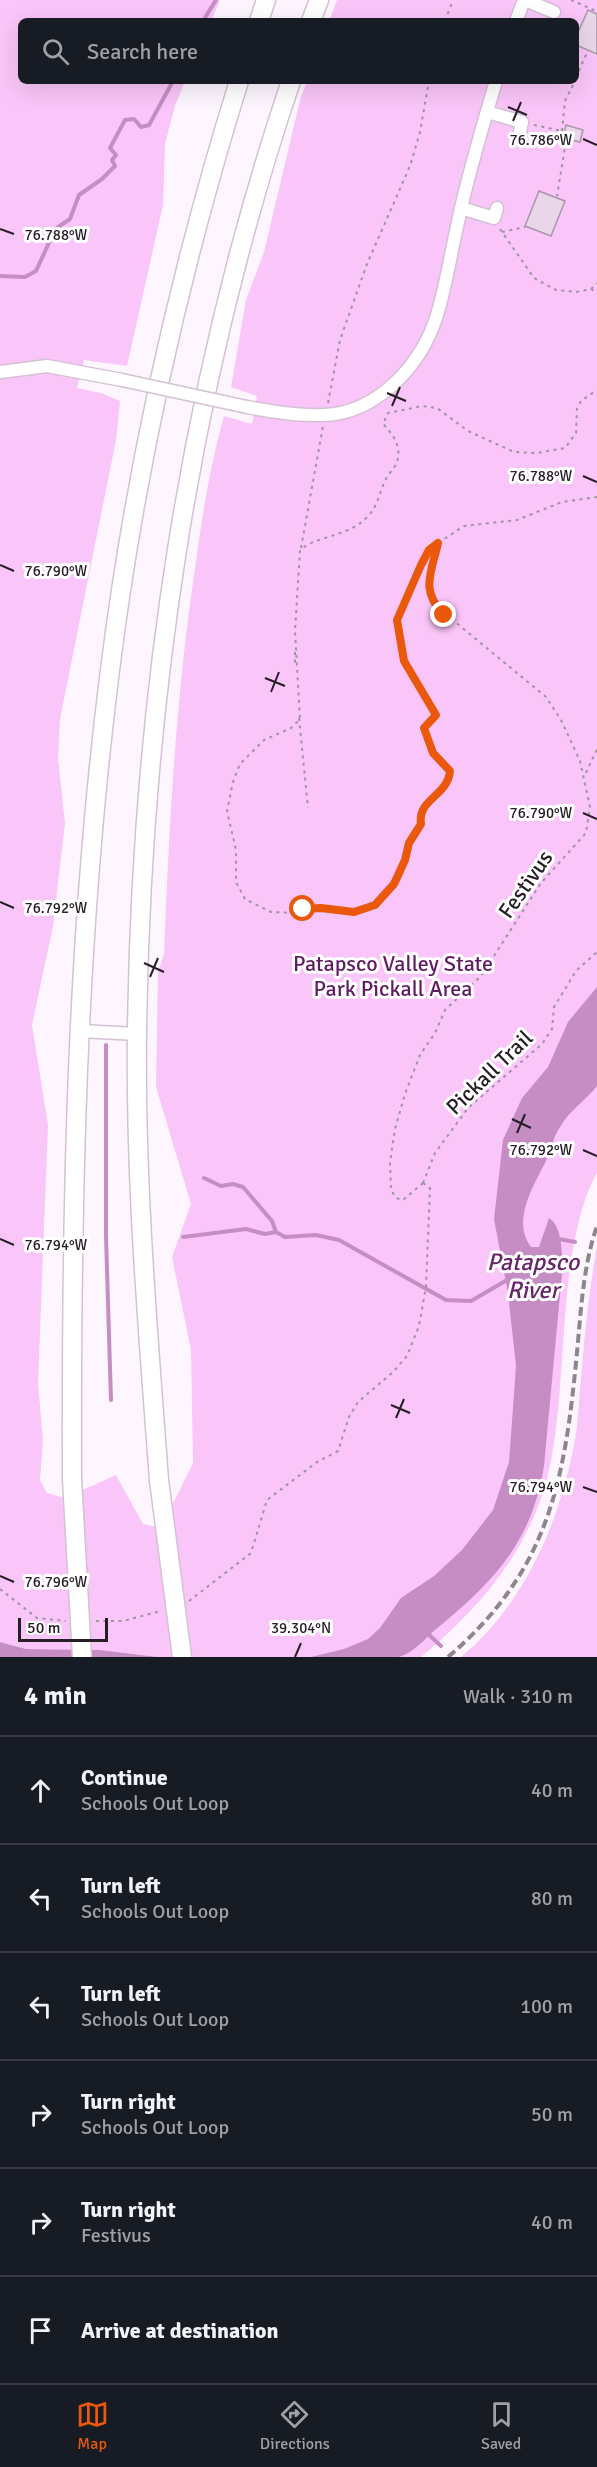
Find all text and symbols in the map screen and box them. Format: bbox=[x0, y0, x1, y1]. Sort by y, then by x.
search box bbox=[18, 18, 579, 84]
icon: search bbox=[39, 35, 72, 68]
text: Search here bbox=[87, 38, 198, 65]
text: 76.786°W bbox=[510, 131, 573, 149]
text: 76.788°W bbox=[25, 226, 88, 244]
text: 76.788°W bbox=[510, 467, 573, 485]
text: 76.790°W bbox=[25, 562, 88, 580]
route end bbox=[430, 601, 456, 627]
text: 76.790°W bbox=[510, 804, 573, 822]
street label: Festivus bbox=[492, 845, 558, 923]
route start bbox=[289, 895, 315, 921]
text: 76.792°W bbox=[25, 899, 88, 917]
park label: Patapsco Valley State Park Pickall Area bbox=[293, 950, 493, 1002]
street label: Pickall Trail bbox=[440, 1024, 538, 1120]
text: 76.792°W bbox=[510, 1141, 573, 1159]
text: 76.794°W bbox=[25, 1236, 88, 1254]
water label: Patapsco River bbox=[487, 1247, 581, 1305]
text: 76.794°W bbox=[510, 1478, 573, 1496]
text: 76.796°W bbox=[25, 1573, 88, 1591]
scale bar bbox=[18, 1615, 108, 1642]
text: 50 m bbox=[27, 1618, 61, 1638]
text: 39.304°N bbox=[271, 1619, 331, 1637]
text: 4 min bbox=[24, 1680, 87, 1712]
text: Walk · 310 m bbox=[463, 1684, 573, 1709]
text: Continue bbox=[81, 1764, 168, 1791]
icon: ahead bbox=[24, 1774, 57, 1807]
text: 40 m bbox=[531, 1778, 573, 1803]
text: Schools Out Loop bbox=[81, 1791, 229, 1816]
text: Turn left bbox=[81, 1872, 161, 1899]
icon: left bbox=[24, 1882, 57, 1915]
text: 80 m bbox=[531, 1886, 573, 1911]
text: Schools Out Loop bbox=[81, 1899, 229, 1924]
text: Turn left bbox=[81, 1980, 161, 2007]
icon: left bbox=[24, 1990, 57, 2023]
text: 100 m bbox=[520, 1994, 573, 2019]
text: Schools Out Loop bbox=[81, 2007, 229, 2032]
text: Turn right bbox=[81, 2088, 176, 2115]
icon: right bbox=[24, 2098, 57, 2131]
text: 50 m bbox=[531, 2102, 573, 2127]
text: Schools Out Loop bbox=[81, 2115, 229, 2140]
text: Turn right bbox=[81, 2196, 176, 2223]
icon: right bbox=[24, 2206, 57, 2239]
text: 40 m bbox=[531, 2210, 573, 2235]
text: Festivus bbox=[81, 2223, 151, 2248]
icon: arrive bbox=[24, 2314, 57, 2347]
text: Arrive at destination bbox=[81, 2317, 278, 2344]
tab: Map bbox=[76, 2398, 109, 2454]
tab: Directions bbox=[260, 2398, 330, 2454]
tab: Saved bbox=[481, 2398, 521, 2454]

